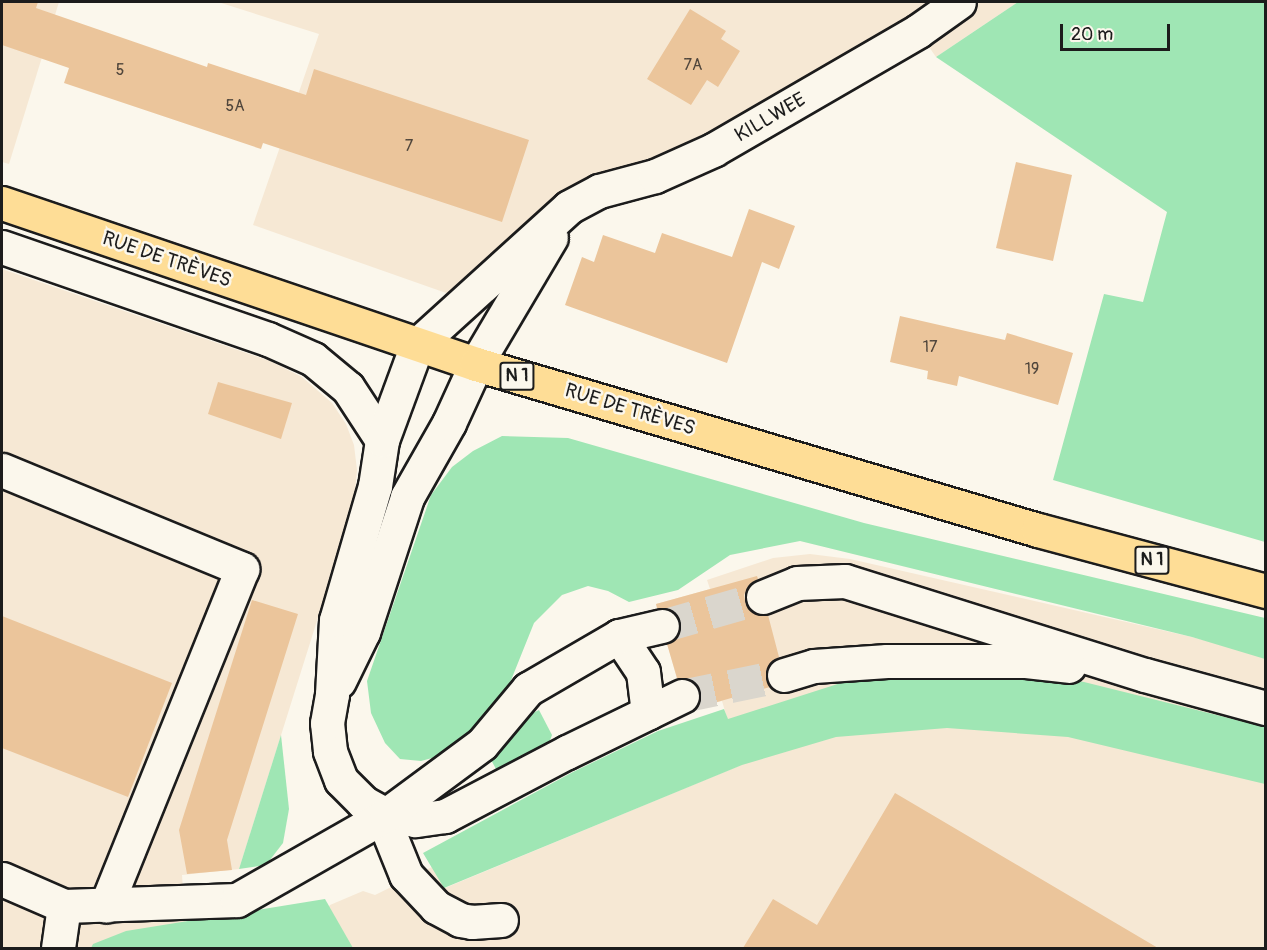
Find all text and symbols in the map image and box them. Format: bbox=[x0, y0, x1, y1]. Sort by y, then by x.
scale bar bbox=[1063, 12, 1172, 50]
text: 20 m bbox=[1071, 23, 1113, 46]
house number: 7A bbox=[684, 55, 702, 75]
house number: 5 bbox=[116, 60, 124, 80]
street label: KILLWEE bbox=[730, 87, 810, 147]
house number: 5A bbox=[225, 96, 245, 116]
house number: 7 bbox=[405, 136, 413, 156]
street label: RUE DE TRÈVES bbox=[99, 226, 235, 292]
house number: 17 bbox=[923, 337, 937, 357]
house number: 19 bbox=[1025, 359, 1039, 379]
road number: N 1 bbox=[499, 361, 535, 391]
street label: RUE DE TRÈVES bbox=[562, 378, 698, 440]
road number: N 1 bbox=[1134, 545, 1170, 575]

